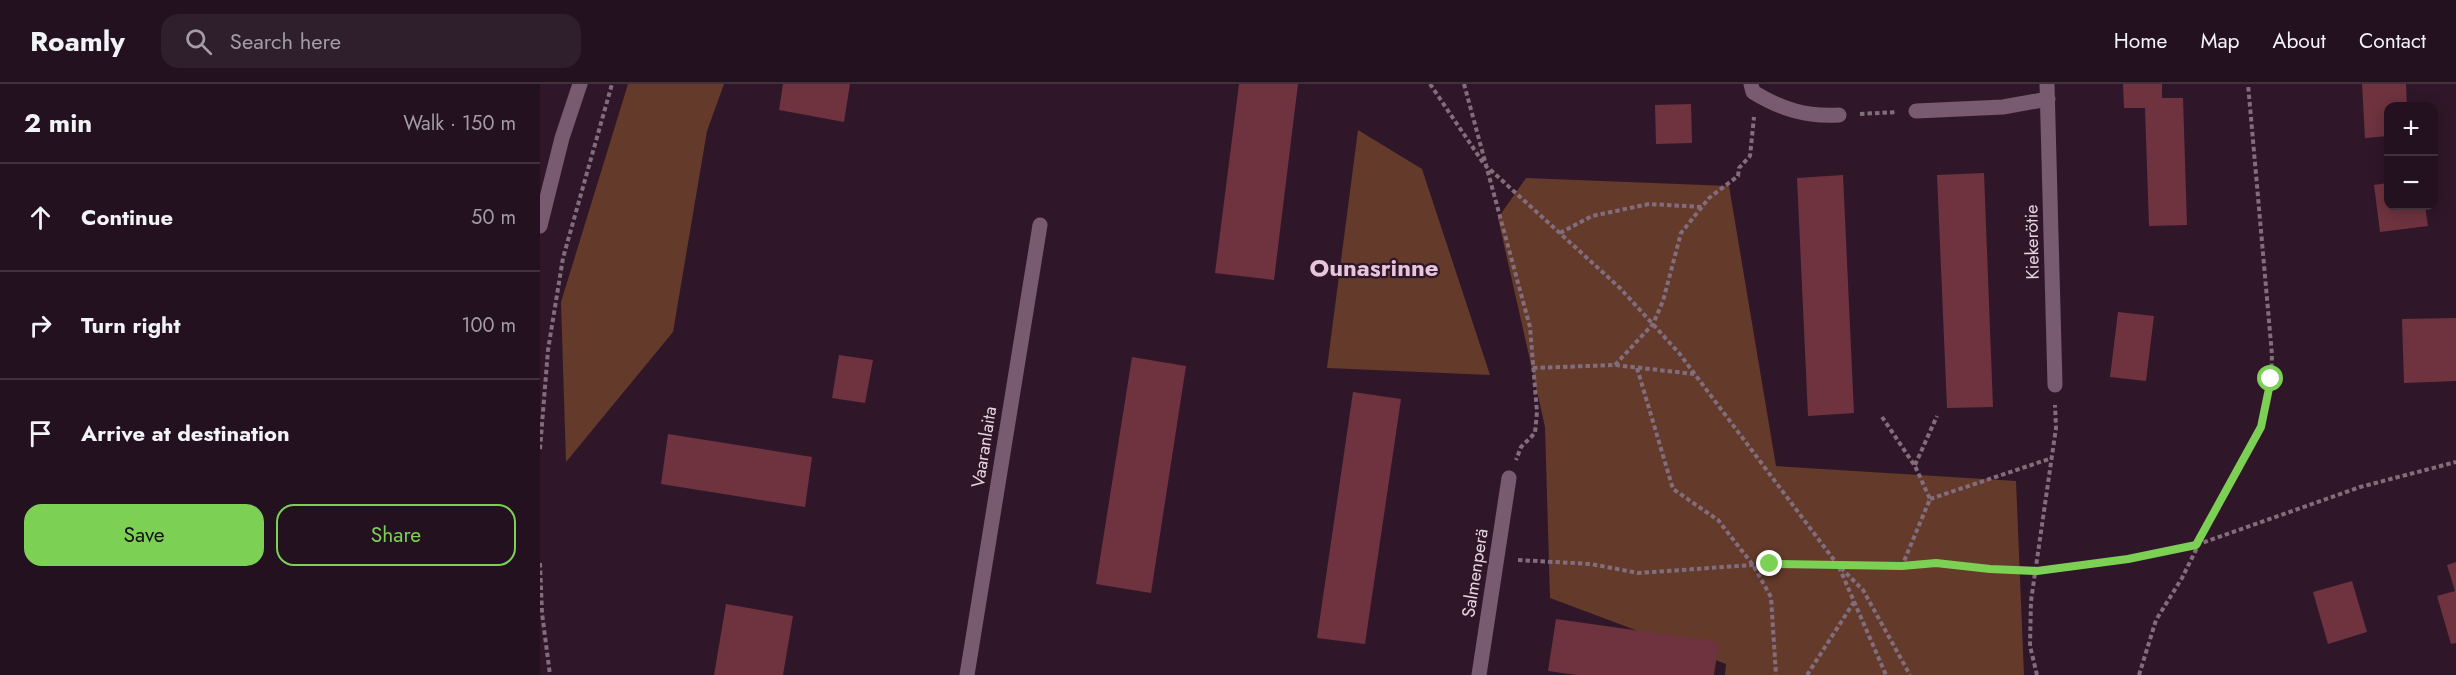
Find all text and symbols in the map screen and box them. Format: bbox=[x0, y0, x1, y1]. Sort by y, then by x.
search box bbox=[161, 14, 581, 68]
text: Roamly bbox=[30, 21, 125, 62]
icon: search bbox=[182, 25, 215, 58]
text: Search here bbox=[230, 25, 341, 57]
text: Home bbox=[2114, 26, 2167, 56]
text: Map bbox=[2200, 26, 2240, 56]
text: About bbox=[2273, 26, 2326, 56]
text: Contact bbox=[2359, 26, 2426, 56]
map controls bbox=[2384, 102, 2438, 210]
button: + bbox=[2384, 102, 2438, 156]
text: 2 min bbox=[24, 104, 92, 142]
text: Walk · 150 m bbox=[403, 109, 516, 138]
button: − bbox=[2384, 156, 2438, 210]
icon: ahead bbox=[24, 201, 57, 234]
text: Continue bbox=[81, 201, 173, 233]
text: 50 m bbox=[471, 203, 516, 232]
street label: Kiekerötie bbox=[2018, 204, 2046, 280]
district label: Ounasrinne bbox=[1309, 250, 1439, 285]
icon: right bbox=[24, 309, 57, 342]
text: Turn right bbox=[81, 309, 181, 341]
text: 100 m bbox=[461, 311, 516, 340]
route start bbox=[2257, 365, 2283, 391]
street label: Vaaranlaita bbox=[965, 404, 1003, 490]
icon: arrive bbox=[24, 417, 57, 450]
text: Arrive at destination bbox=[81, 417, 290, 449]
button: Save bbox=[24, 504, 264, 566]
button: Share bbox=[276, 504, 516, 566]
street label: Salmenperä bbox=[1455, 527, 1495, 619]
route end bbox=[1756, 550, 1782, 576]

